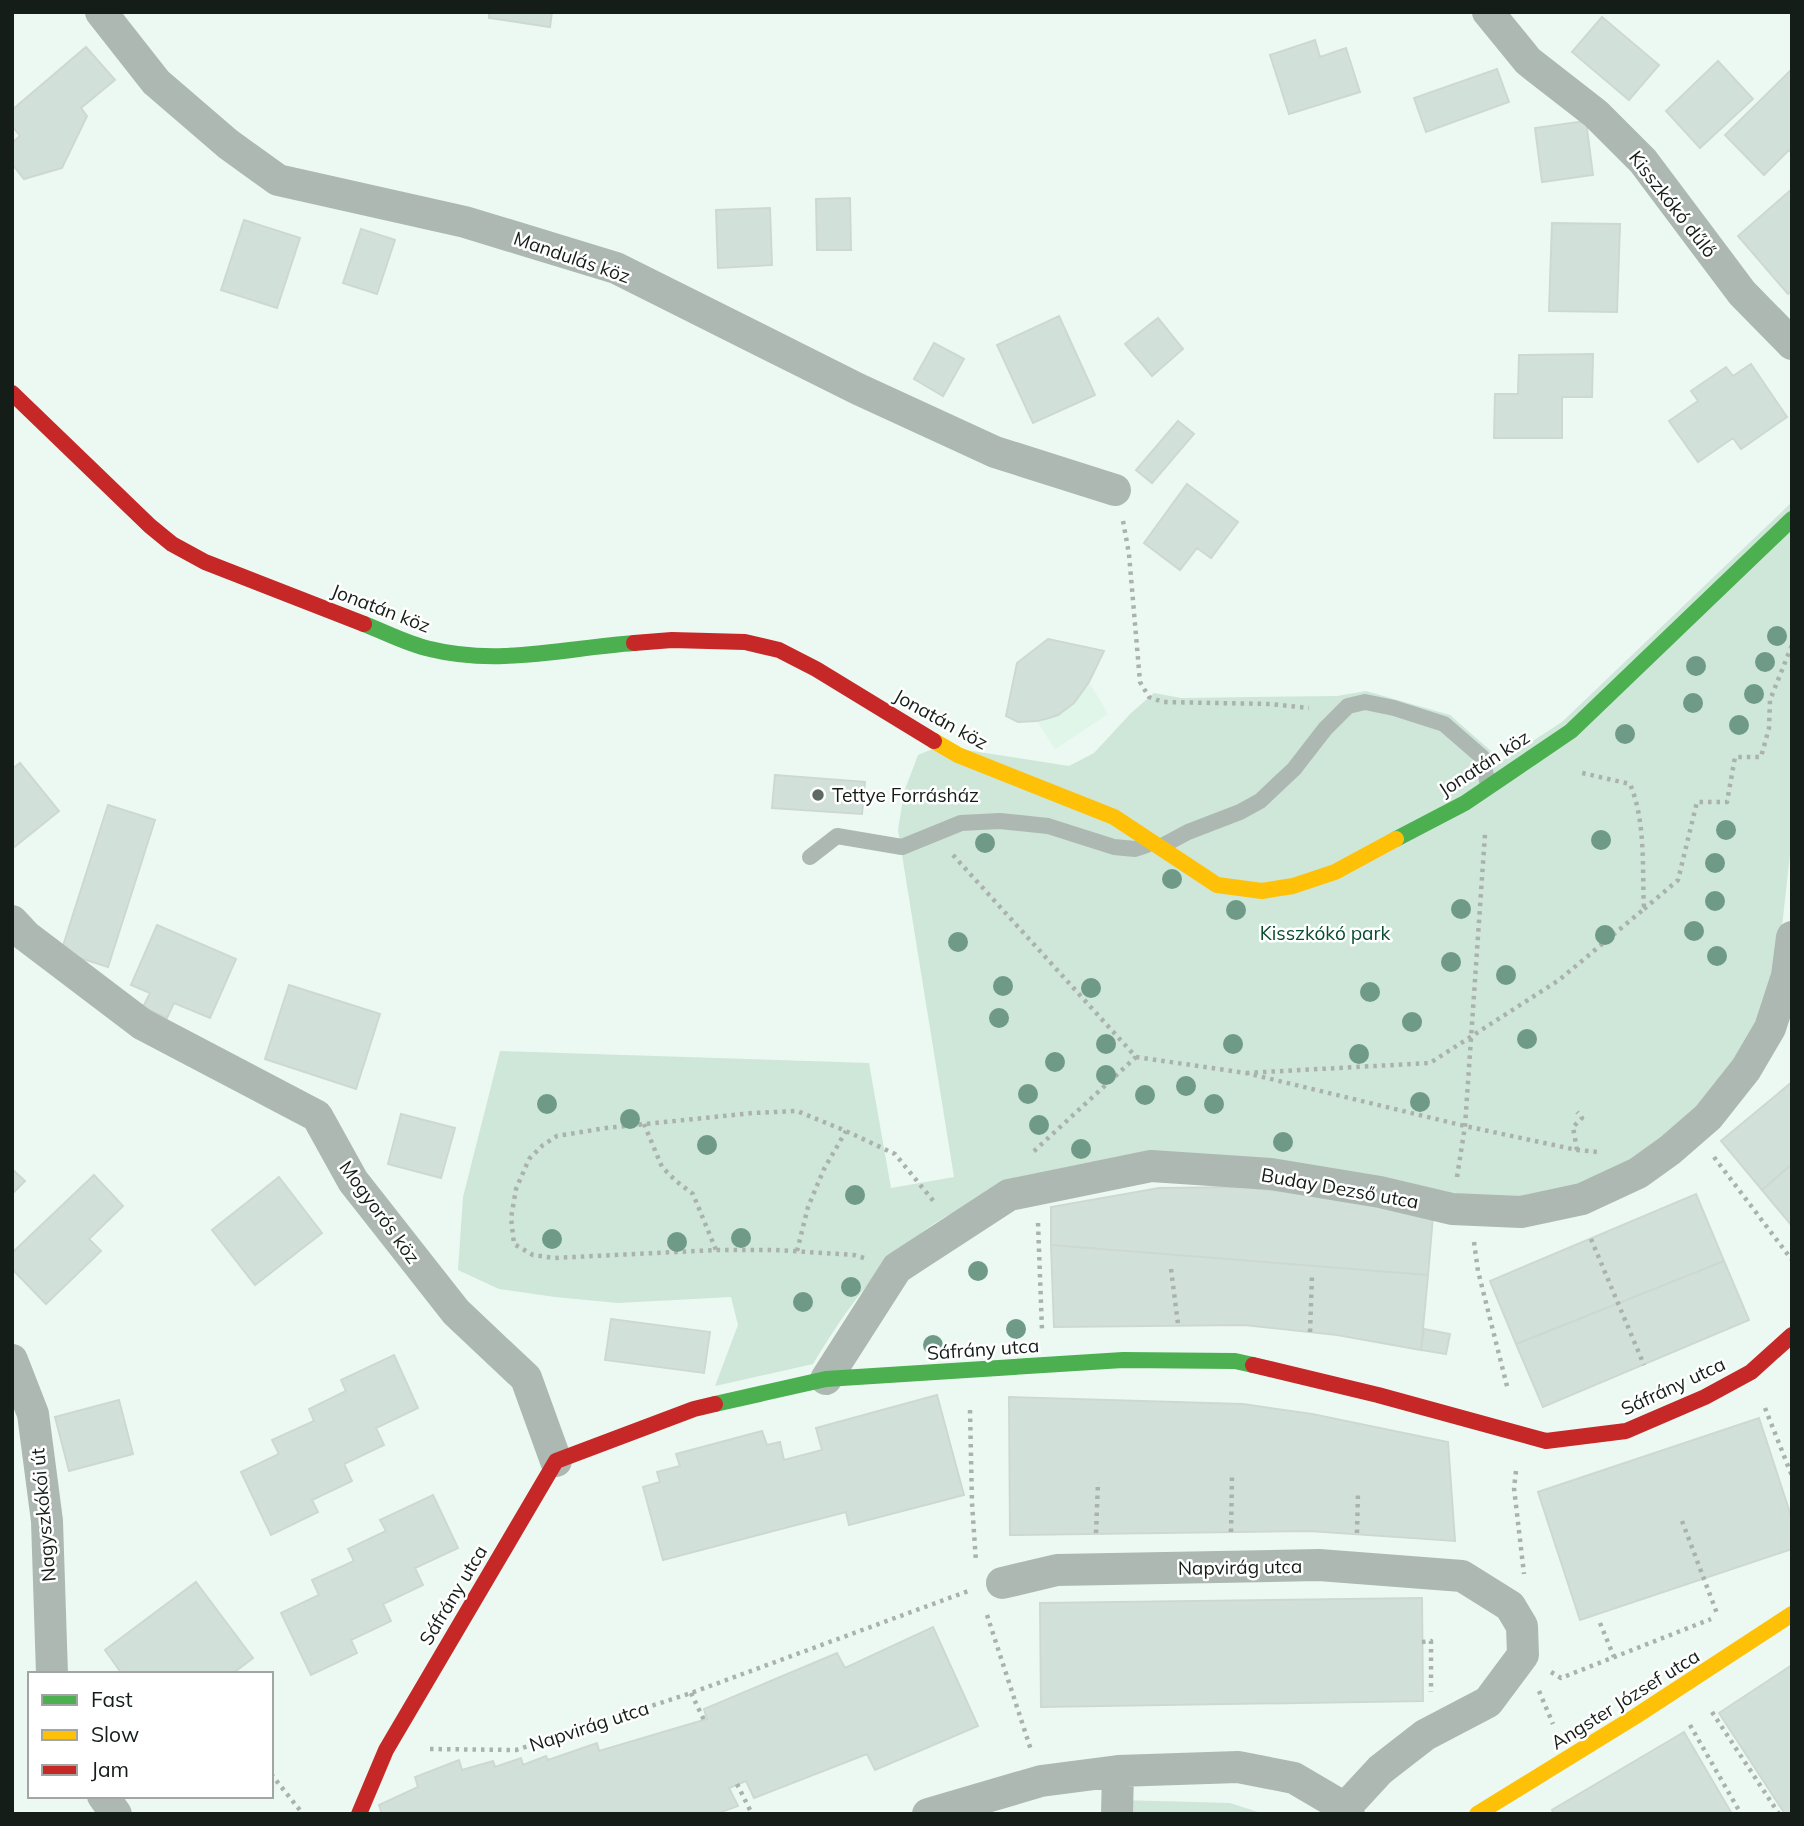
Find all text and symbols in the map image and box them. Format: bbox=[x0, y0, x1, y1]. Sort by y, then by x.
street label: Kisszkókó dűlő bbox=[1624, 146, 1722, 262]
street label: Mandulás köz bbox=[511, 226, 634, 288]
street label: Jonatán köz bbox=[328, 578, 434, 638]
street label: Jonatán köz bbox=[890, 683, 992, 755]
street label: Jonatán köz bbox=[1434, 725, 1534, 801]
place label: Tettye Forrásház bbox=[832, 783, 979, 807]
marker: Tettye Forrásház bbox=[810, 787, 826, 803]
park label: Kisszkókó park bbox=[1260, 921, 1390, 945]
street label: Mogyorós köz bbox=[335, 1156, 426, 1268]
street label: Buday Dezső utca bbox=[1259, 1162, 1421, 1214]
street label: Sáfrány utca bbox=[926, 1333, 1040, 1365]
street label: Sáfrány utca bbox=[1617, 1351, 1729, 1421]
street label: Nagyszkókói út bbox=[25, 1447, 61, 1583]
street label: Sáfrány utca bbox=[414, 1541, 492, 1649]
street label: Napvirág utca bbox=[1178, 1554, 1302, 1580]
street label: Angster József utca bbox=[1546, 1644, 1704, 1754]
legend bbox=[28, 1672, 273, 1798]
text: Fast bbox=[91, 1686, 133, 1712]
street label: Napvirág utca bbox=[526, 1695, 652, 1757]
text: Slow bbox=[91, 1721, 139, 1747]
text: Jam bbox=[91, 1756, 129, 1782]

